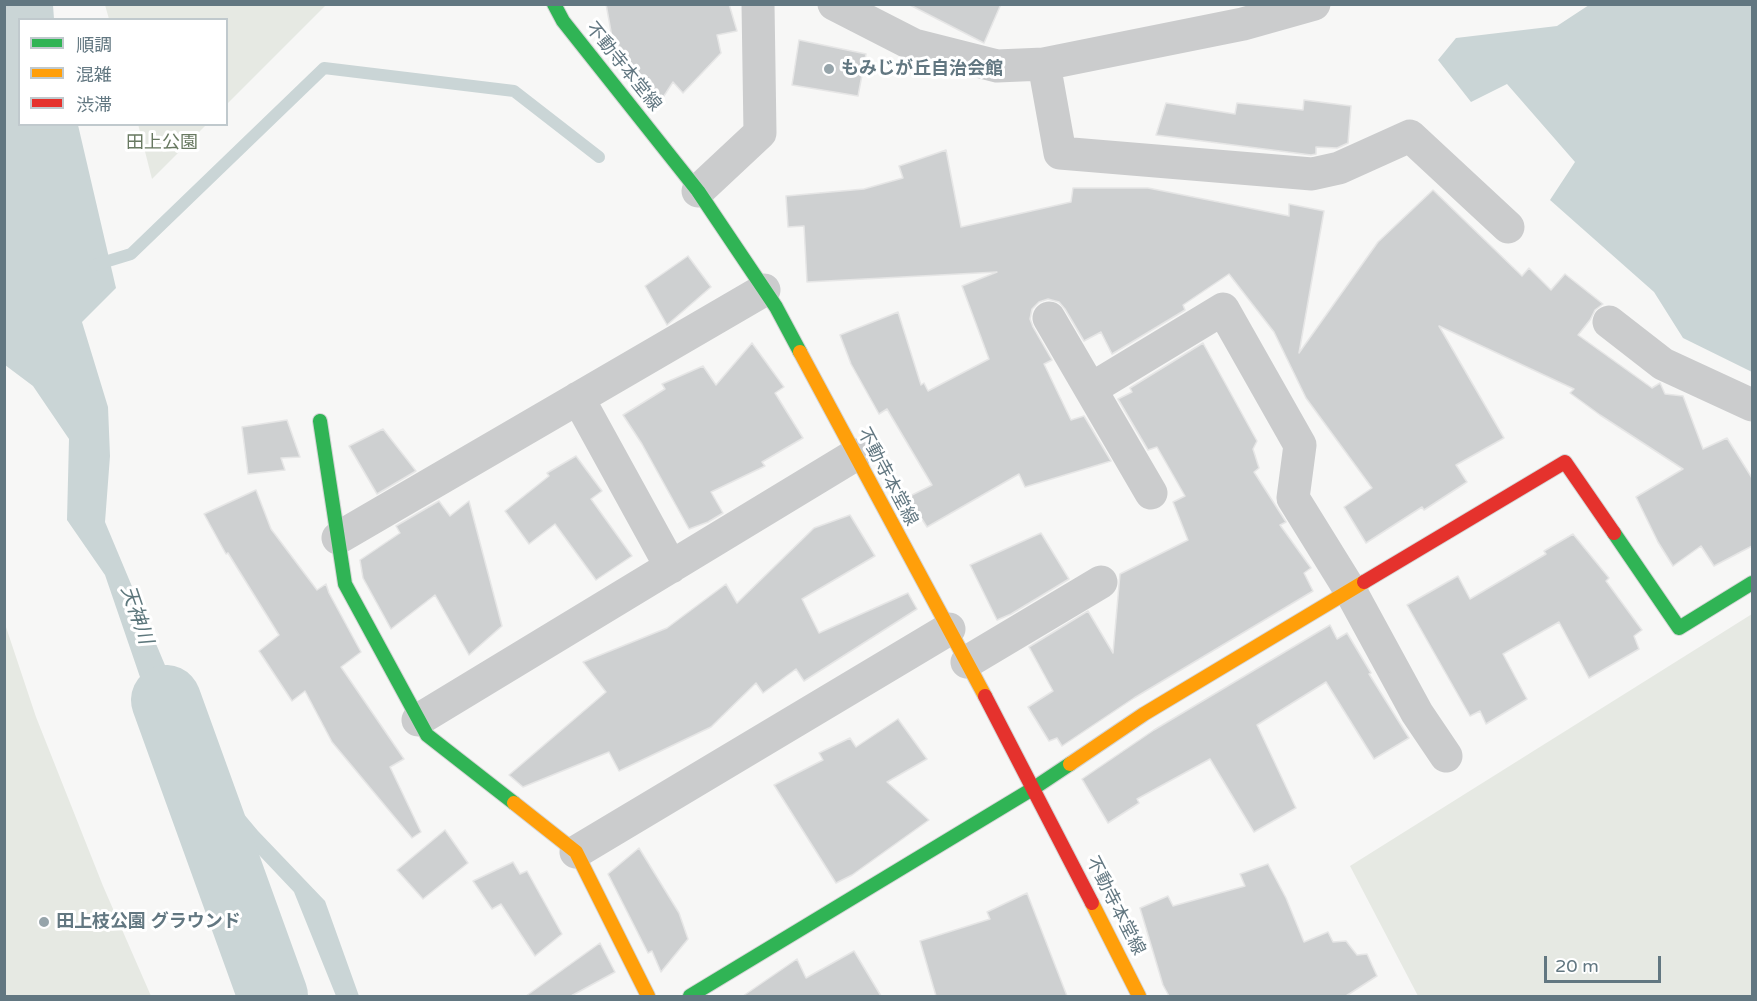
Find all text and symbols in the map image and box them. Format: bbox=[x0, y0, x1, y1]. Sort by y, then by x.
legend bbox=[18, 18, 228, 126]
street label: 不動寺本堂線 bbox=[581, 18, 665, 116]
text: 順調 bbox=[76, 34, 112, 56]
place label: もみじが丘自治会館 bbox=[841, 58, 1003, 80]
marker: もみじが丘自治会館 bbox=[822, 62, 836, 76]
text: 混雑 bbox=[76, 64, 112, 86]
text: 渋滞 bbox=[76, 94, 112, 116]
park label: 田上公園 bbox=[126, 132, 198, 154]
street label: 不動寺本堂線 bbox=[852, 424, 922, 530]
water label: 天神川 bbox=[115, 583, 157, 647]
street label: 不動寺本堂線 bbox=[1081, 853, 1149, 959]
place label: 田上枝公園 グラウンド bbox=[56, 911, 241, 933]
marker: 田上枝公園 グラウンド bbox=[37, 915, 51, 929]
scale bar bbox=[1547, 944, 1664, 982]
text: 20 m bbox=[1555, 955, 1599, 977]

